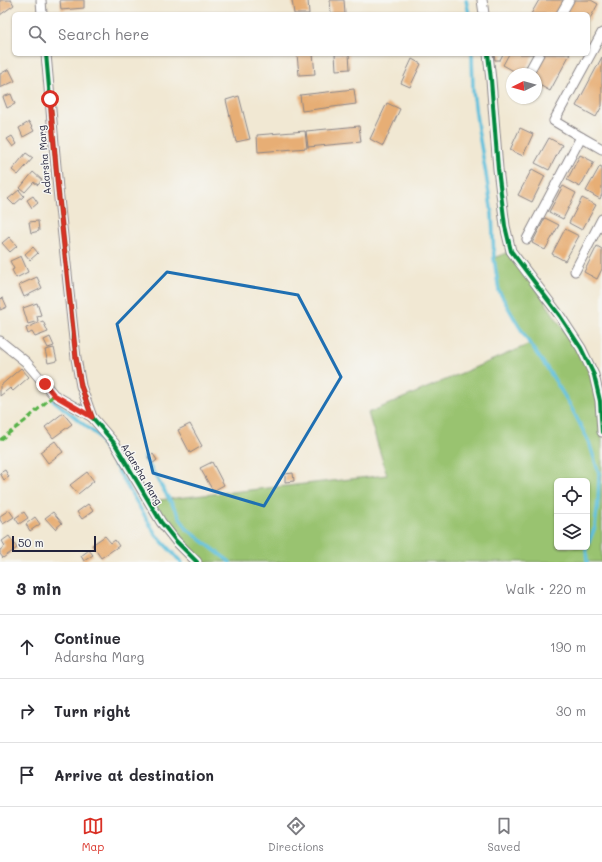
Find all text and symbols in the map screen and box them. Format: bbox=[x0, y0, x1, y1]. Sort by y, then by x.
search box bbox=[12, 12, 590, 56]
icon: search bbox=[26, 23, 48, 45]
text: Search here bbox=[58, 24, 149, 44]
north arrow bbox=[506, 68, 542, 104]
route start bbox=[41, 90, 59, 108]
street label: Adarsha Marg bbox=[34, 125, 54, 195]
route end bbox=[36, 375, 54, 393]
street label: Adarsha Marg bbox=[118, 441, 166, 508]
map controls bbox=[554, 478, 590, 550]
button: locate bbox=[554, 478, 590, 514]
button: layers bbox=[554, 514, 590, 550]
scale bar bbox=[12, 534, 96, 553]
text: 50 m bbox=[18, 535, 44, 550]
text: 3 min bbox=[16, 577, 61, 599]
text: Walk · 220 m bbox=[505, 580, 586, 597]
text: Continue bbox=[54, 628, 121, 648]
icon: ahead bbox=[16, 636, 38, 658]
text: 190 m bbox=[550, 638, 586, 655]
text: Adarsha Marg bbox=[54, 648, 144, 665]
icon: right bbox=[16, 700, 38, 722]
text: Turn right bbox=[54, 701, 131, 721]
text: 30 m bbox=[556, 702, 586, 719]
icon: arrive bbox=[16, 764, 38, 786]
text: Arrive at destination bbox=[54, 765, 214, 785]
tab: Map bbox=[82, 815, 104, 854]
tab: Directions bbox=[268, 815, 324, 854]
tab: Saved bbox=[487, 815, 520, 854]

